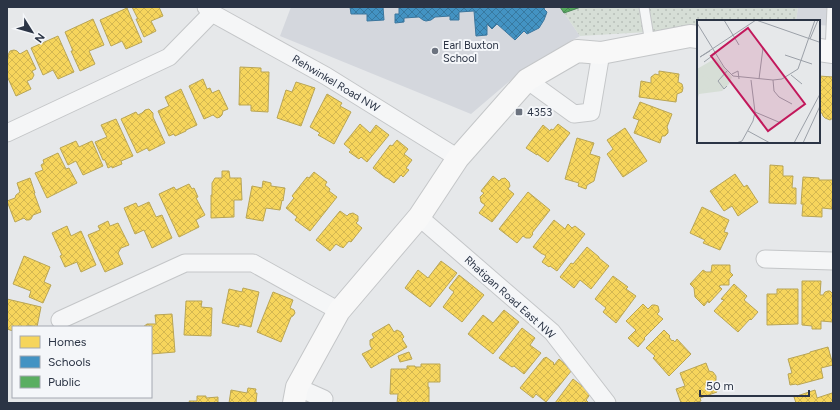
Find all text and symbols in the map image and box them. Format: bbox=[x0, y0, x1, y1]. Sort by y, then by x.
north arrow bbox=[12, 12, 52, 52]
inset map bbox=[697, 20, 820, 143]
text: N bbox=[32, 30, 47, 45]
place label: Earl Buxton School bbox=[443, 39, 499, 65]
marker: Earl Buxton School bbox=[430, 46, 440, 56]
street label: Rehwinkel Road NW bbox=[290, 52, 382, 115]
place label: 4353 bbox=[527, 106, 552, 119]
marker: 4353 bbox=[514, 107, 524, 117]
street label: Rhatigan Road East NW bbox=[462, 253, 558, 342]
legend bbox=[12, 326, 152, 398]
text: Homes bbox=[48, 335, 87, 349]
text: Schools bbox=[48, 355, 91, 369]
scale bar bbox=[700, 372, 809, 398]
text: Public bbox=[48, 375, 81, 389]
text: 50 m bbox=[706, 379, 734, 393]

